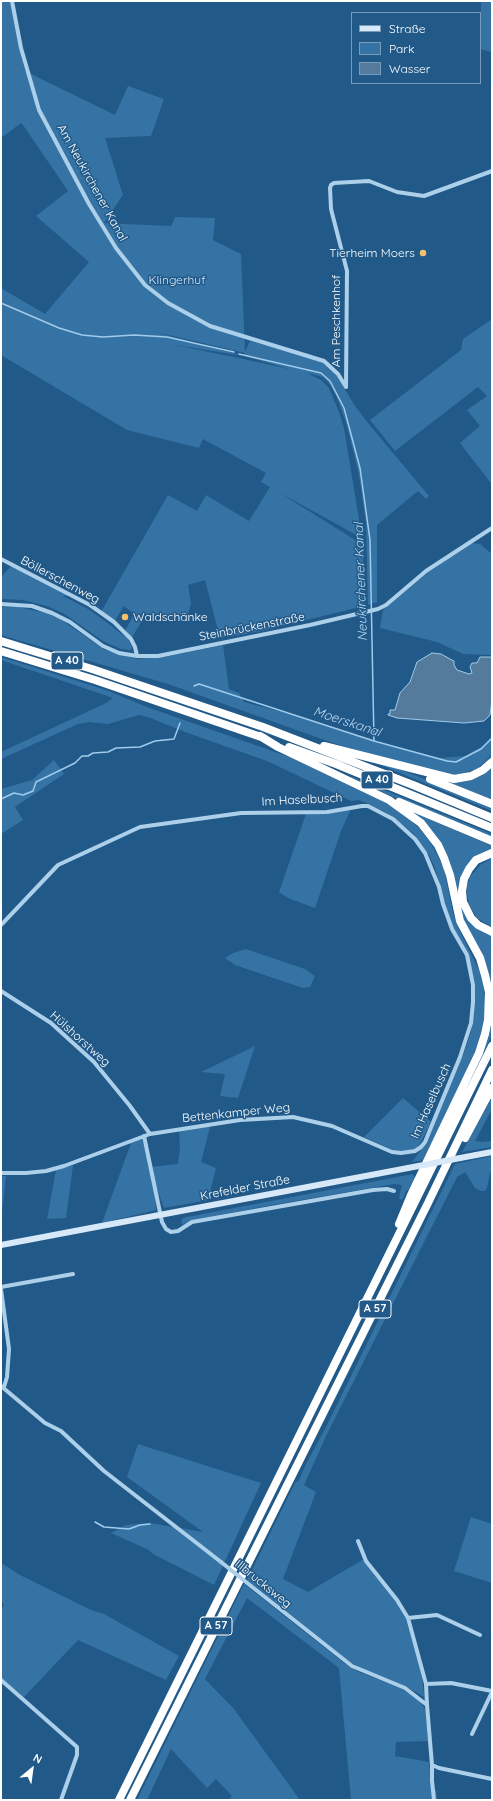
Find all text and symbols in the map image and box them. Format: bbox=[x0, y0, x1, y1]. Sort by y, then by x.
legend bbox=[351, 12, 481, 84]
text: Straße bbox=[389, 21, 426, 36]
text: Park bbox=[389, 41, 414, 56]
text: Wasser bbox=[389, 61, 430, 76]
street label: Am Neukirchener Kanal bbox=[54, 122, 130, 244]
place label: Tierheim Moers bbox=[329, 246, 415, 260]
marker: Tierheim Moers bbox=[418, 248, 428, 258]
park label: Klingerhuf bbox=[149, 273, 205, 287]
street label: Am Peschkenhof bbox=[329, 275, 343, 367]
water label: Neukirchener Kanal bbox=[351, 522, 371, 642]
street label: Böllerschenweg bbox=[18, 553, 102, 607]
place label: Waldschänke bbox=[133, 610, 207, 624]
street label: Steinbrückenstraße bbox=[198, 610, 306, 644]
marker: Waldschänke bbox=[120, 612, 130, 622]
road number: A 40 bbox=[51, 652, 83, 670]
water label: Moerskanal bbox=[311, 704, 383, 740]
road number: A 40 bbox=[361, 771, 393, 789]
street label: Im Haselbusch bbox=[261, 791, 343, 809]
street label: Hülshorstweg bbox=[47, 1008, 113, 1070]
street label: Im Haselbusch bbox=[408, 1061, 454, 1141]
street label: Bettenkamper Weg bbox=[181, 1100, 291, 1126]
street label: Krefelder Straße bbox=[199, 1172, 291, 1204]
road number: A 57 bbox=[359, 1300, 391, 1318]
street label: Illbrucksweg bbox=[232, 1557, 294, 1611]
road number: A 57 bbox=[200, 1617, 232, 1635]
north arrow bbox=[12, 1749, 52, 1789]
text: N bbox=[31, 1750, 45, 1767]

